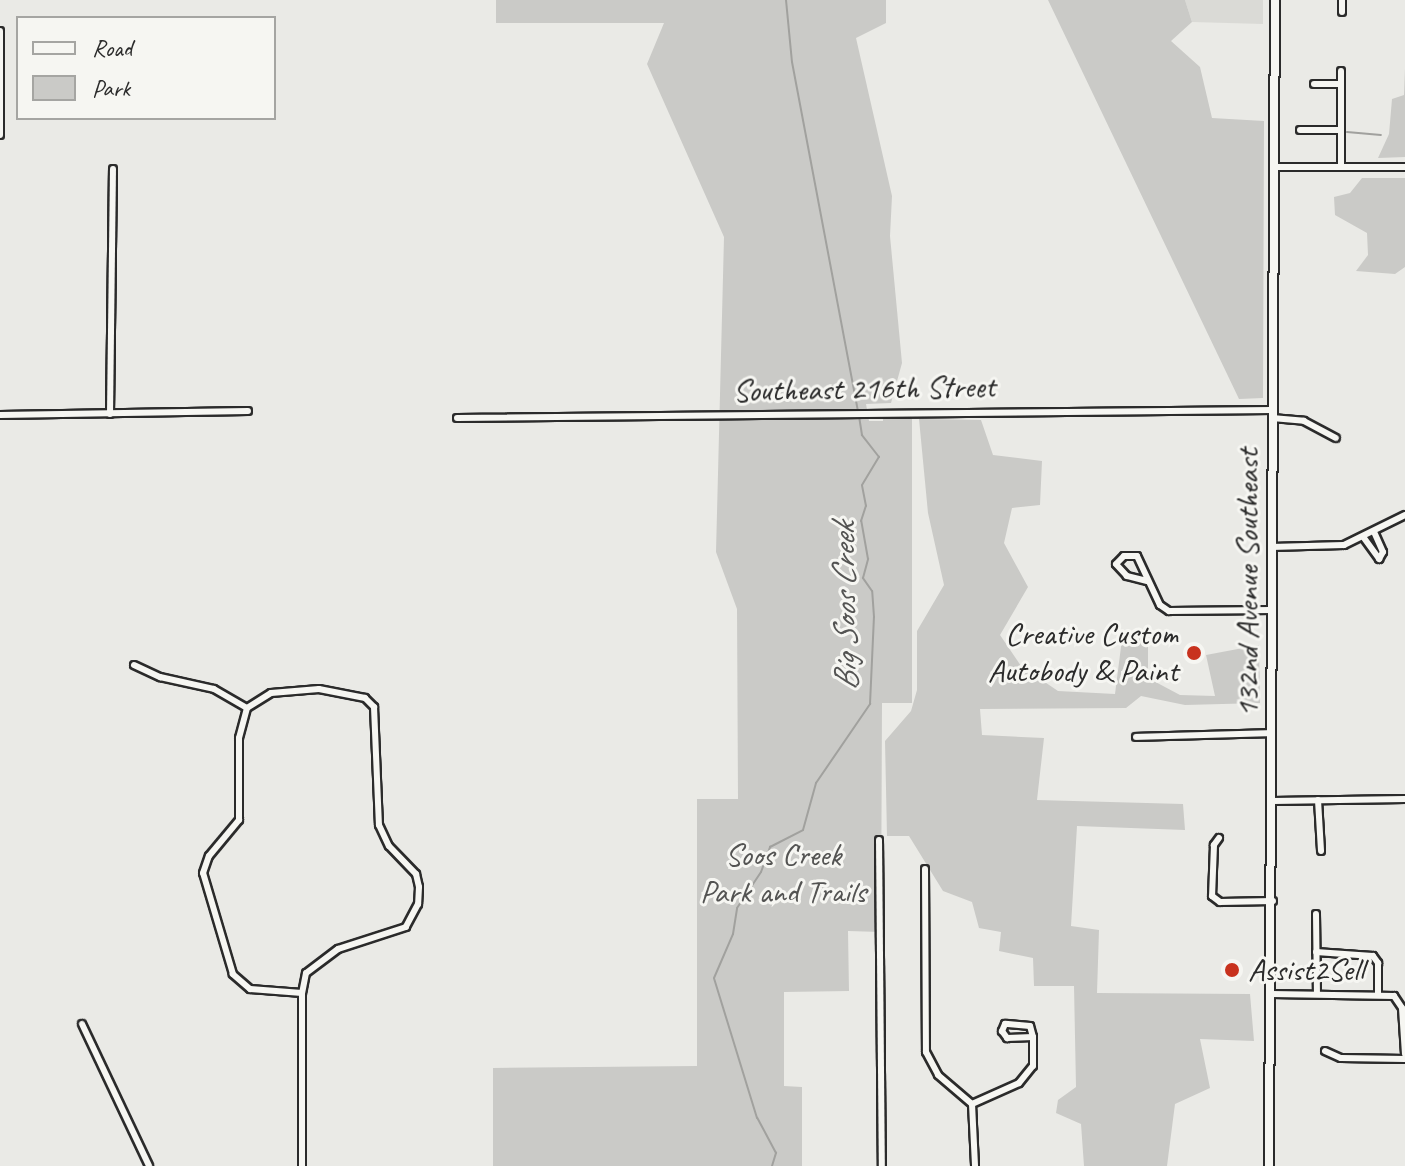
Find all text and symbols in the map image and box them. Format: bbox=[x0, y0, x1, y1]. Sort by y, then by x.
legend bbox=[16, 16, 276, 120]
text: Road bbox=[92, 33, 132, 63]
text: Park bbox=[92, 73, 130, 103]
street label: Southeast 216th Street bbox=[732, 368, 996, 410]
street label: 132nd Avenue Southeast bbox=[1229, 449, 1267, 717]
water label: Big Soos Creek bbox=[822, 523, 866, 691]
place label: Creative Custom Autobody & Paint bbox=[988, 616, 1178, 691]
marker: Creative Custom Autobody & Paint bbox=[1185, 644, 1203, 662]
park label: Soos Creek Park and Trails bbox=[700, 837, 866, 912]
place label: Assist2Sell bbox=[1248, 951, 1364, 989]
marker: Assist2Sell bbox=[1223, 961, 1241, 979]

